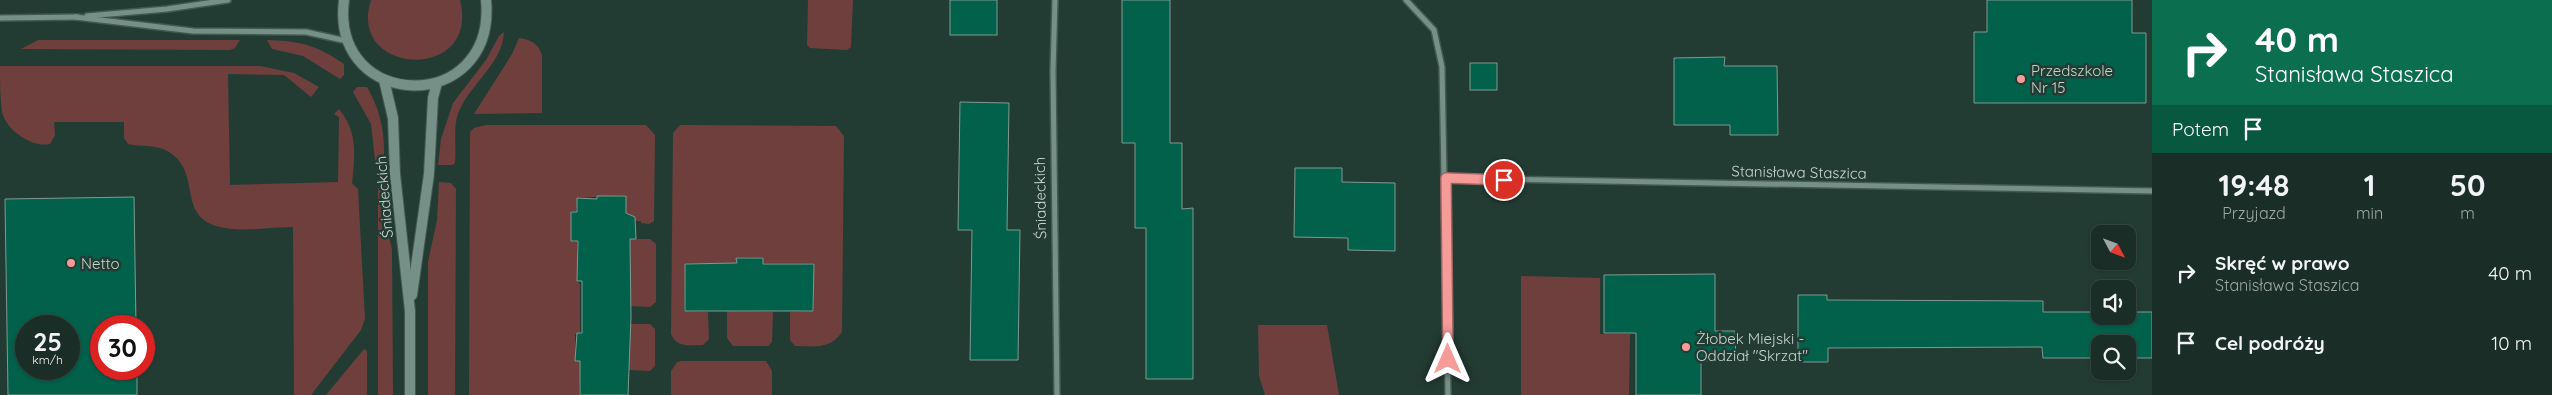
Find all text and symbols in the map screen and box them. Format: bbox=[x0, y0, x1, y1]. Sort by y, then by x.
text: 40 m bbox=[2255, 17, 2339, 61]
icon: right bbox=[2172, 20, 2237, 85]
text: Stanisława Staszica bbox=[2255, 60, 2454, 88]
place label: Przedszkole Nr 15 bbox=[2031, 61, 2113, 97]
marker: Przedszkole Nr 15 bbox=[2015, 73, 2027, 85]
icon: arrive bbox=[2239, 115, 2267, 143]
text: Potem bbox=[2172, 117, 2229, 141]
street label: Śniadeckich bbox=[371, 155, 397, 239]
street label: Śniadeckich bbox=[1030, 157, 1050, 239]
pin bbox=[1483, 159, 1525, 201]
street label: Stanisława Staszica bbox=[1731, 161, 1867, 183]
icon: arrive bbox=[1490, 166, 1518, 194]
text: 19:48 bbox=[2219, 166, 2289, 204]
text: 1 bbox=[2364, 166, 2375, 204]
text: 50 bbox=[2450, 166, 2485, 204]
text: Przyjazd bbox=[2222, 203, 2286, 223]
text: min bbox=[2356, 203, 2383, 223]
text: m bbox=[2460, 203, 2475, 223]
north arrow bbox=[2091, 225, 2136, 270]
map controls bbox=[2091, 225, 2136, 380]
text: Skręć w prawo bbox=[2215, 251, 2350, 275]
place label: Netto bbox=[81, 254, 120, 273]
marker: Netto bbox=[65, 257, 77, 269]
icon: right bbox=[2172, 259, 2200, 287]
text: 40 m bbox=[2488, 261, 2532, 285]
text: Stanisława Staszica bbox=[2215, 275, 2359, 295]
button: sound bbox=[2091, 280, 2136, 325]
speed limit sign: 30 bbox=[90, 315, 155, 380]
text: 25 bbox=[33, 326, 62, 357]
place label: Żłobek Miejski - Oddział "Skrzat" bbox=[1696, 329, 1808, 365]
icon: arrive bbox=[2172, 329, 2200, 357]
text: Cel podróży bbox=[2215, 331, 2325, 355]
text: 10 m bbox=[2491, 331, 2532, 355]
position arrow bbox=[1421, 332, 1473, 384]
button: search bbox=[2091, 335, 2136, 380]
marker: Żłobek Miejski - Oddział "Skrzat" bbox=[1680, 341, 1692, 353]
text: km/h bbox=[32, 352, 63, 367]

